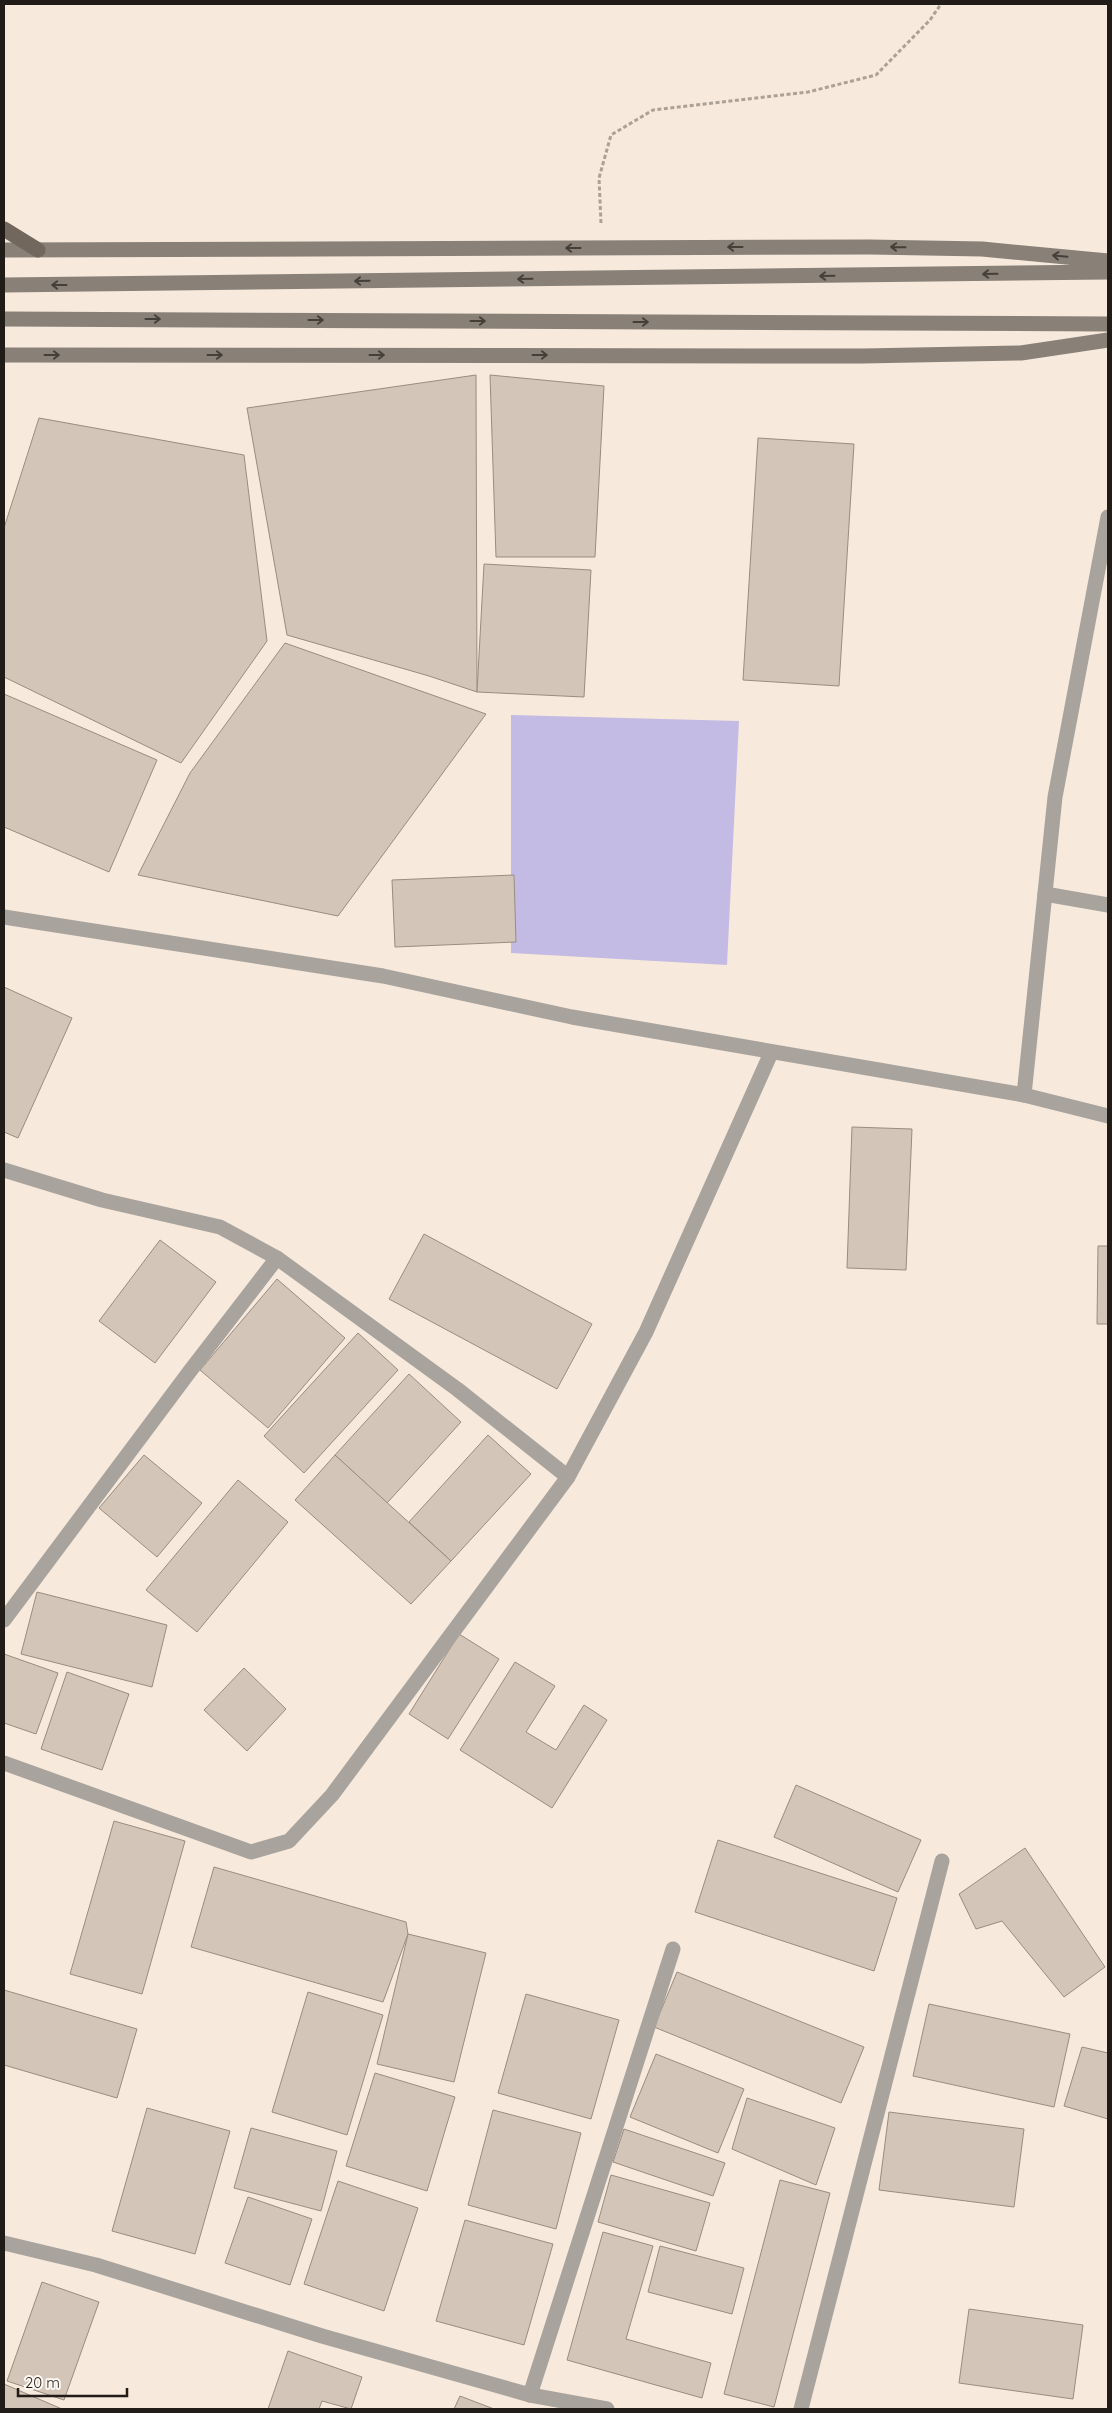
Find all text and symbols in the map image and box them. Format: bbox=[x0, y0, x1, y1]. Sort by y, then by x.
one-way arrow bbox=[565, 243, 581, 253]
one-way arrow bbox=[727, 243, 743, 252]
one-way arrow bbox=[890, 243, 906, 252]
one-way arrow bbox=[1052, 252, 1068, 261]
one-way arrow bbox=[982, 269, 998, 279]
one-way arrow bbox=[819, 271, 836, 281]
one-way arrow bbox=[517, 274, 533, 284]
one-way arrow bbox=[354, 276, 370, 286]
one-way arrow bbox=[51, 280, 67, 289]
one-way arrow bbox=[145, 314, 161, 324]
one-way arrow bbox=[308, 315, 324, 325]
one-way arrow bbox=[470, 316, 486, 326]
one-way arrow bbox=[632, 317, 649, 327]
one-way arrow bbox=[44, 350, 60, 360]
one-way arrow bbox=[206, 350, 223, 360]
one-way arrow bbox=[369, 350, 385, 360]
one-way arrow bbox=[532, 350, 548, 360]
scale bar bbox=[18, 2366, 126, 2398]
text: 20 m bbox=[25, 2373, 60, 2392]

